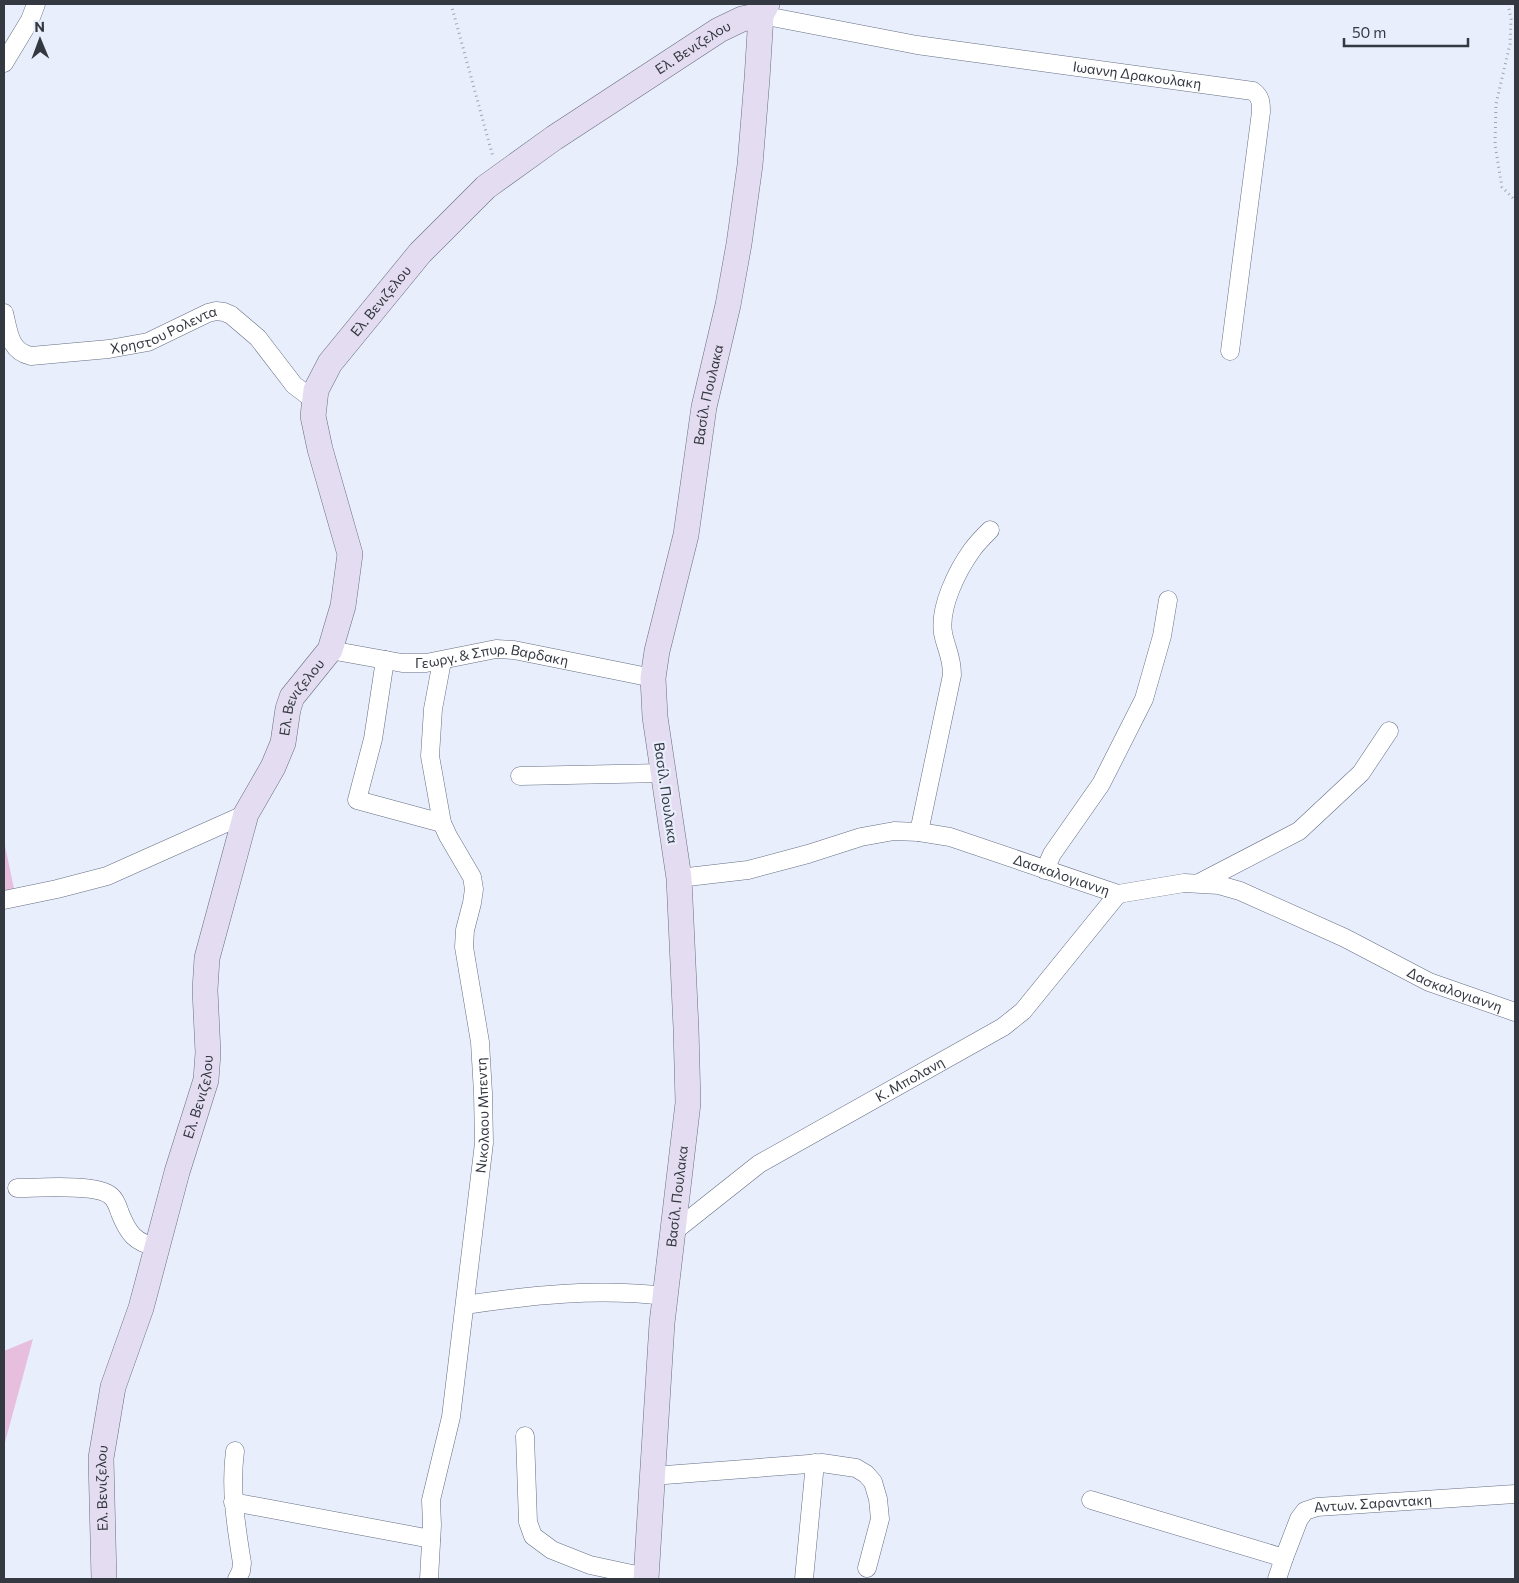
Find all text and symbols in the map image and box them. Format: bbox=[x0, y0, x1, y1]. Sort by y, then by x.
north arrow bbox=[15, 15, 65, 65]
scale bar bbox=[1344, 15, 1468, 47]
street label: Ελ. Βενιζελου bbox=[652, 17, 733, 78]
text: N bbox=[34, 18, 45, 35]
text: 50 m bbox=[1352, 23, 1386, 41]
street label: Ιωαννη Δρακουλακη bbox=[1072, 57, 1203, 92]
street label: Ελ. Βενιζελου bbox=[346, 262, 414, 340]
street label: Χρηστου Ρολεντα bbox=[109, 302, 218, 357]
street label: Βασίλ. Πουλακα bbox=[690, 343, 726, 446]
street label: Γεωργ. & Σπυρ. Βαρδακη bbox=[415, 640, 570, 671]
street label: Ελ. Βενιζελου bbox=[275, 655, 328, 737]
street label: Βασίλ. Πουλακα bbox=[651, 741, 682, 845]
street label: Δασκαλογιαννη bbox=[1011, 850, 1112, 899]
street label: Δασκαλογιαννη bbox=[1404, 963, 1505, 1015]
street label: Κ. Μπολανη bbox=[872, 1053, 947, 1105]
street label: Ελ. Βενιζελου bbox=[179, 1054, 216, 1141]
street label: Νικολαου Μπεντη bbox=[471, 1057, 492, 1174]
street label: Βασίλ. Πουλακα bbox=[662, 1144, 691, 1248]
street label: Ελ. Βενιζελου bbox=[92, 1443, 111, 1531]
street label: Αντων. Σαραντακη bbox=[1313, 1490, 1432, 1515]

